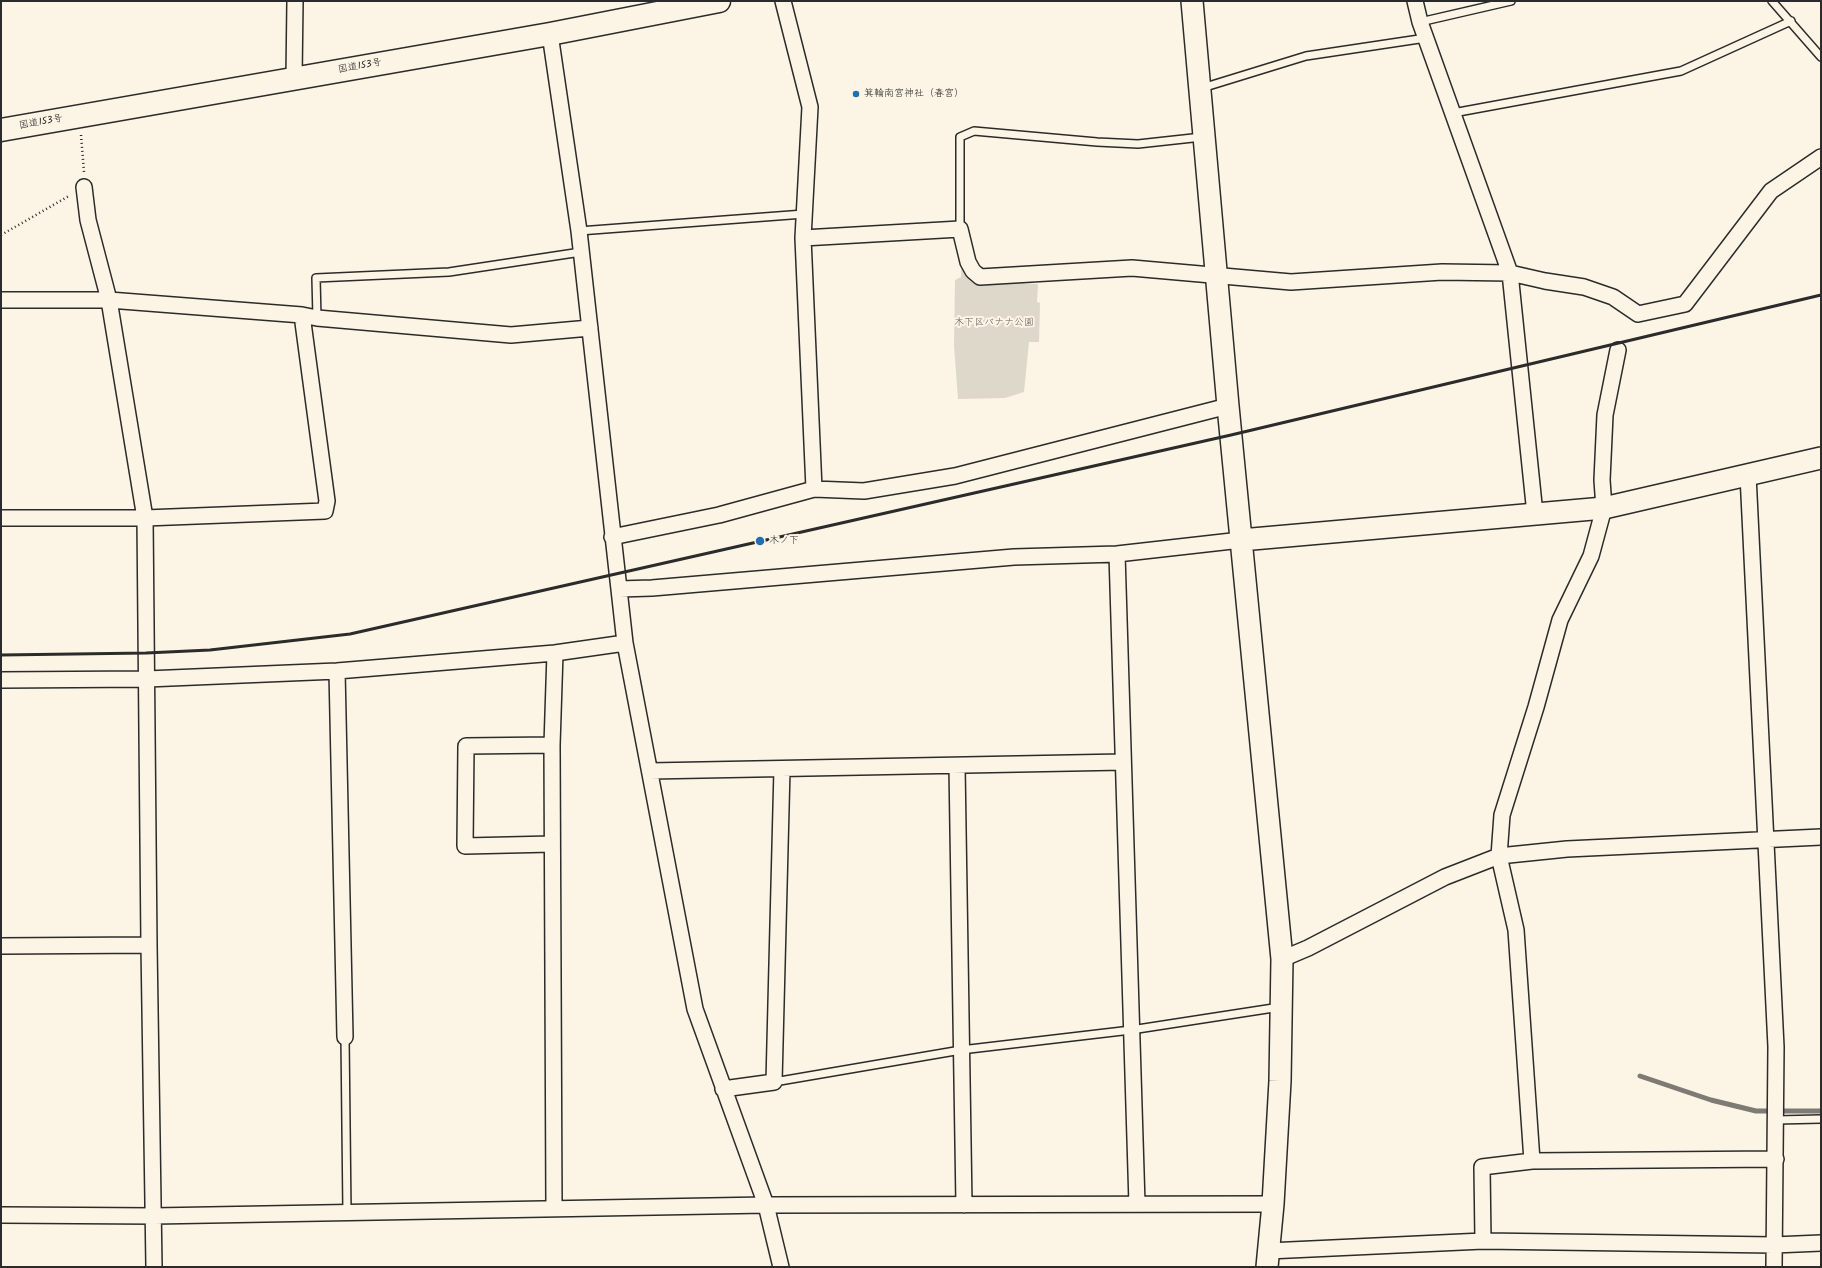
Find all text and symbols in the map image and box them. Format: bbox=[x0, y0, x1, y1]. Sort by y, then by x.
street label: 国道153号 bbox=[337, 57, 383, 77]
place label: 箕輪南宮神社（春宮） bbox=[864, 88, 964, 100]
marker: 箕輪南宮神社（春宮） bbox=[851, 89, 861, 99]
street label: 国道153号 bbox=[18, 113, 64, 133]
park label: 木下区バナナ公園 bbox=[954, 317, 1034, 329]
marker: 木ノ下 bbox=[754, 535, 766, 547]
place label: 木ノ下 bbox=[769, 535, 799, 547]

